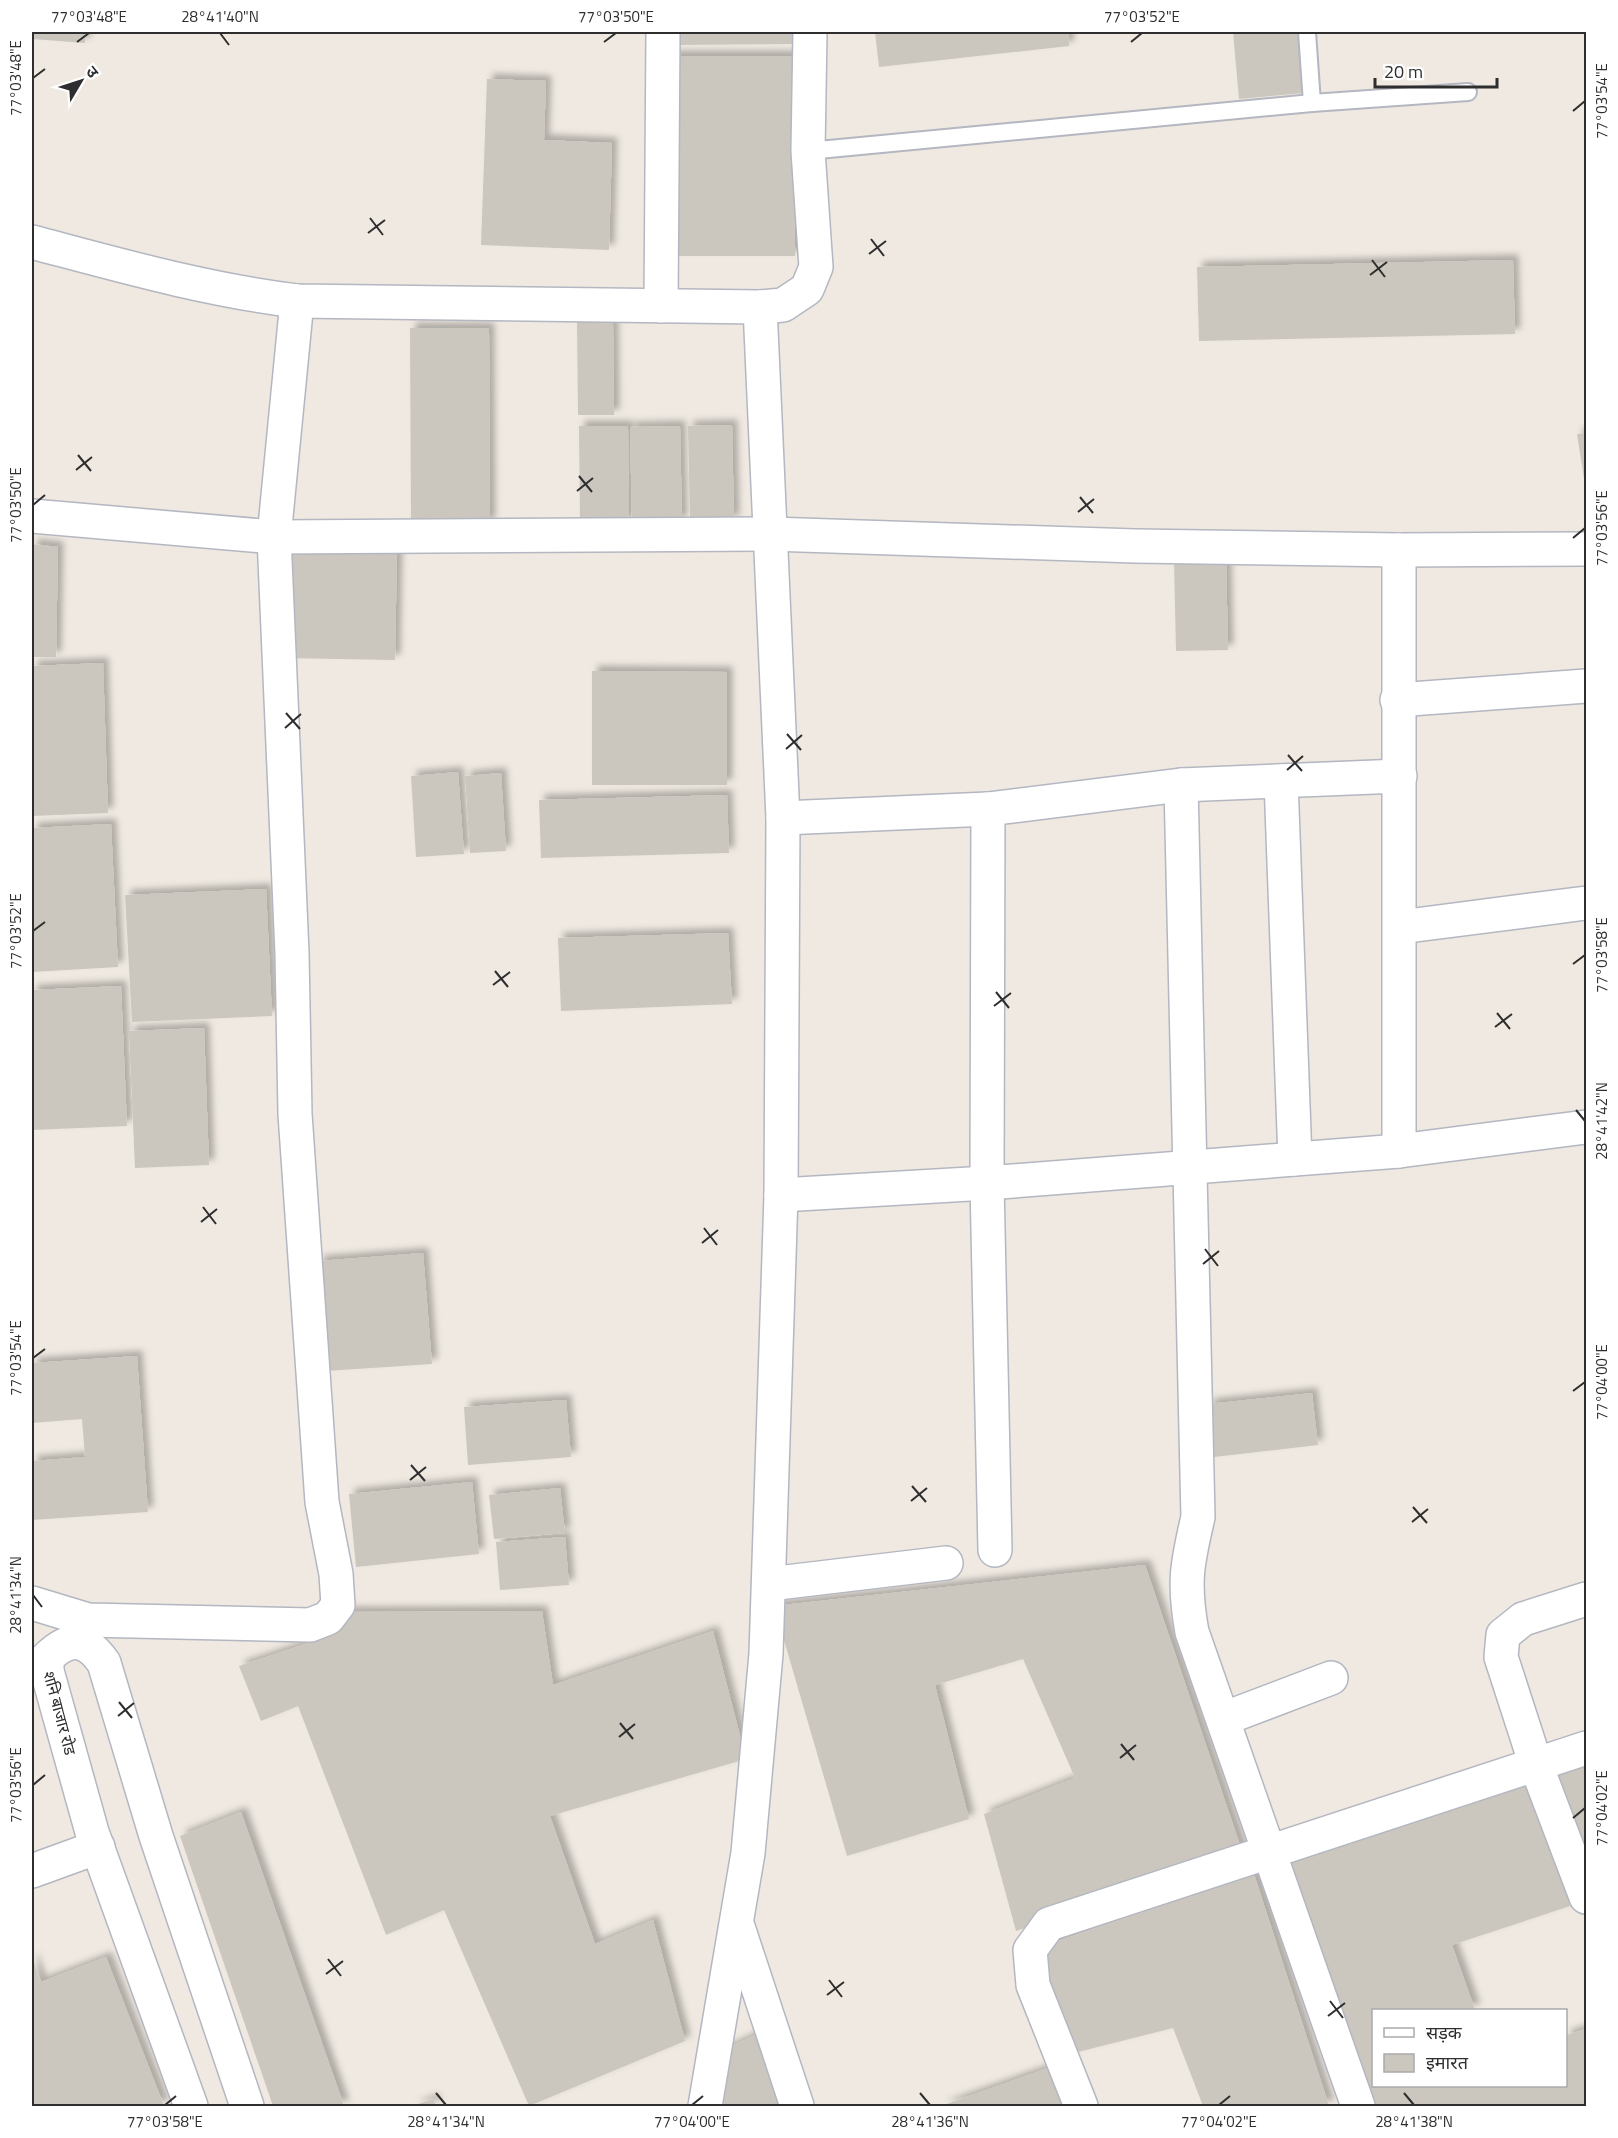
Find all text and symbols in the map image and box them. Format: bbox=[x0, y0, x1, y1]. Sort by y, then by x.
text: 77°03'48"E bbox=[51, 5, 127, 28]
text: 28°41'40"N bbox=[181, 5, 259, 28]
text: 77°03'50"E bbox=[578, 5, 654, 28]
text: 77°03'52"E bbox=[1104, 5, 1180, 28]
text: 77°03'48"E bbox=[4, 40, 27, 116]
north arrow bbox=[51, 51, 111, 111]
scale bar bbox=[1375, 51, 1496, 89]
text: 20 m bbox=[1384, 58, 1423, 85]
text: उ bbox=[80, 60, 105, 83]
text: 77°03'54"E bbox=[1590, 63, 1613, 139]
text: 77°03'50"E bbox=[4, 467, 27, 543]
text: 77°03'56"E bbox=[1590, 490, 1613, 566]
text: 77°03'52"E bbox=[4, 893, 27, 969]
text: 77°03'58"E bbox=[1590, 917, 1613, 993]
text: 28°41'42"N bbox=[1590, 1082, 1613, 1160]
text: 77°03'54"E bbox=[4, 1320, 27, 1396]
text: 77°04'00"E bbox=[1590, 1344, 1613, 1420]
text: 28°41'34"N bbox=[4, 1556, 27, 1634]
street label: शनि बाजार रोड bbox=[37, 1668, 83, 1758]
text: 77°03'56"E bbox=[4, 1747, 27, 1823]
text: 77°04'02"E bbox=[1590, 1770, 1613, 1846]
legend bbox=[1372, 2009, 1567, 2087]
text: सड़क bbox=[1426, 2019, 1463, 2046]
text: इमारत bbox=[1426, 2049, 1469, 2076]
text: 77°03'58"E bbox=[127, 2110, 203, 2133]
text: 28°41'34"N bbox=[407, 2110, 485, 2133]
text: 77°04'00"E bbox=[654, 2110, 730, 2133]
text: 28°41'36"N bbox=[891, 2110, 969, 2133]
text: 77°04'02"E bbox=[1181, 2110, 1257, 2133]
text: 28°41'38"N bbox=[1375, 2110, 1453, 2133]

